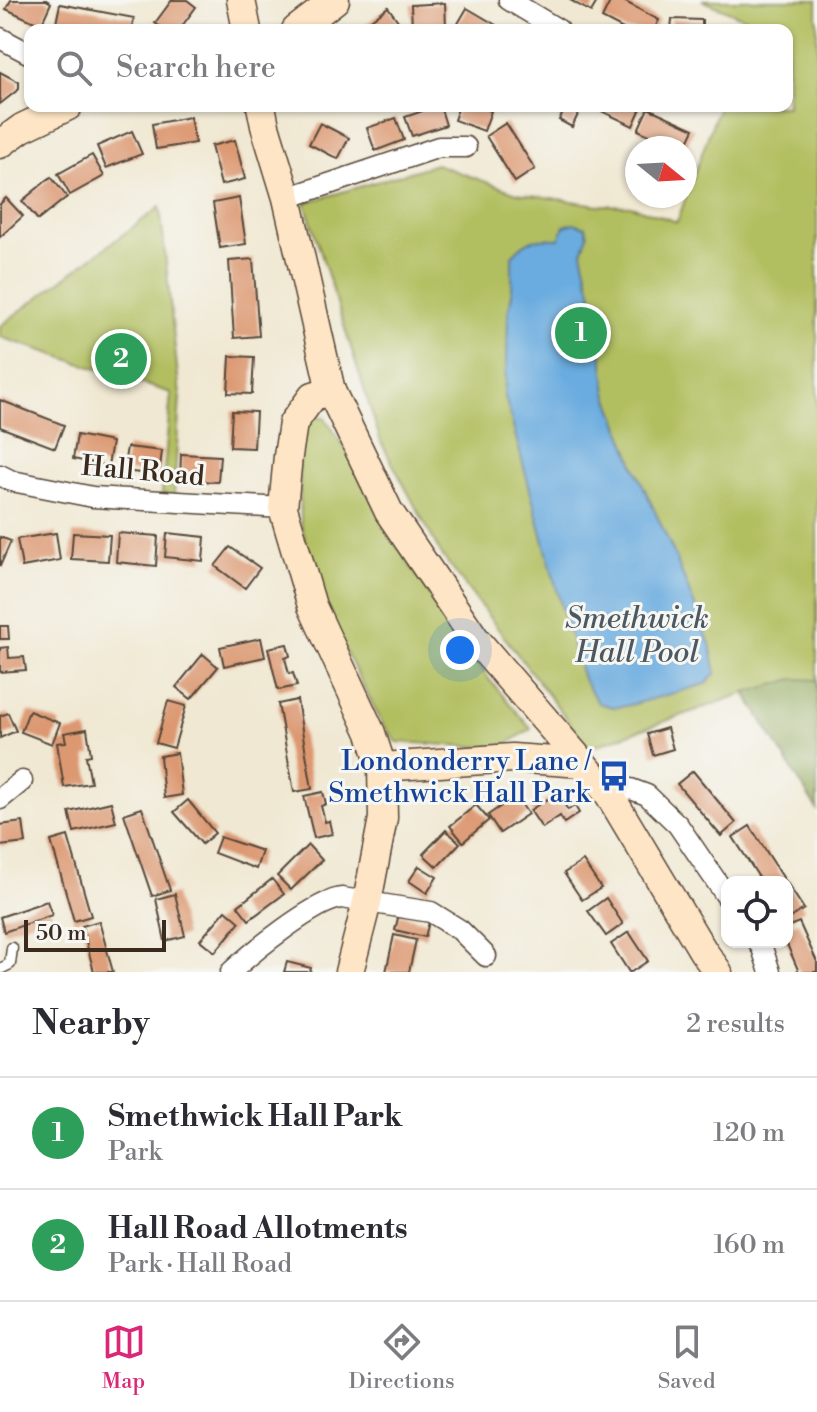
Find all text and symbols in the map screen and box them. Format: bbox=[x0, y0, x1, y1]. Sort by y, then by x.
search box bbox=[24, 24, 793, 112]
icon: search bbox=[52, 46, 96, 90]
text: Search here bbox=[116, 49, 276, 87]
north arrow bbox=[625, 136, 697, 208]
pin: 1 bbox=[555, 303, 607, 363]
pin: 2 bbox=[95, 329, 147, 389]
street label: Hall Road bbox=[80, 449, 206, 494]
water label: Smethwick Hall Pool bbox=[565, 600, 709, 672]
your location bbox=[440, 630, 480, 670]
place label: Londonderry Lane / Smethwick Hall Park bbox=[328, 744, 592, 811]
bus stop icon: Londonderry Lane / Smethwick Hall Park bbox=[597, 759, 631, 793]
map controls bbox=[721, 876, 793, 948]
button: locate bbox=[721, 876, 793, 948]
scale bar bbox=[24, 916, 166, 952]
text: 50 m bbox=[36, 920, 87, 947]
text: Nearby bbox=[32, 1003, 150, 1045]
text: 2 results bbox=[686, 1008, 785, 1040]
text: Smethwick Hall Park bbox=[108, 1098, 402, 1136]
text: 1 bbox=[52, 1117, 64, 1149]
text: 120 m bbox=[713, 1117, 785, 1149]
text: Park bbox=[108, 1136, 162, 1168]
text: Hall Road Allotments bbox=[108, 1210, 408, 1248]
text: 2 bbox=[50, 1229, 66, 1261]
text: 160 m bbox=[714, 1229, 785, 1261]
text: Park · Hall Road bbox=[108, 1248, 292, 1280]
tab: Map bbox=[102, 1320, 146, 1395]
tab: Directions bbox=[349, 1320, 455, 1395]
tab: Saved bbox=[658, 1320, 715, 1395]

